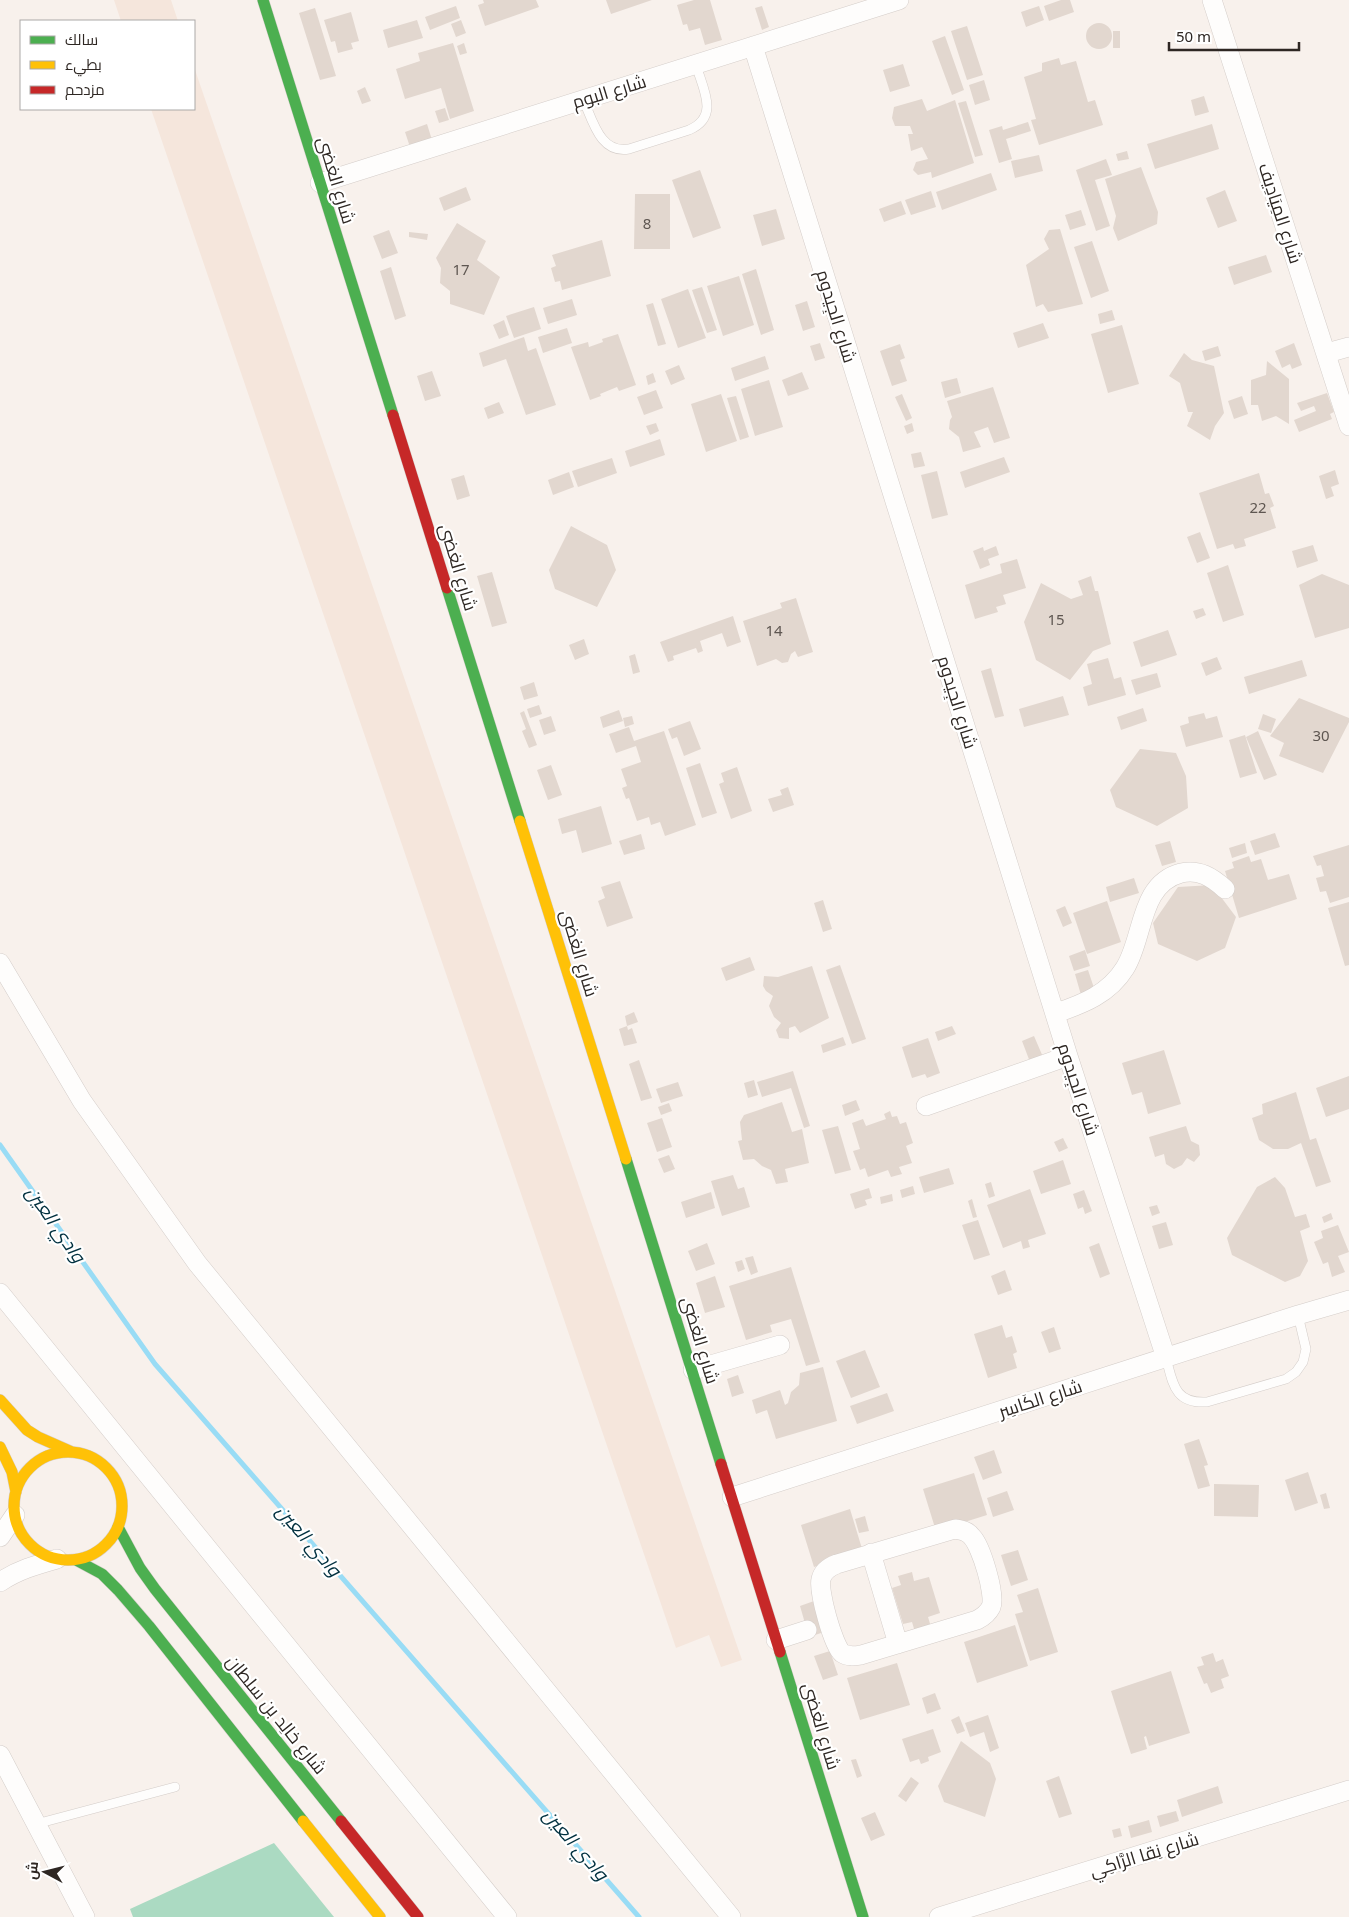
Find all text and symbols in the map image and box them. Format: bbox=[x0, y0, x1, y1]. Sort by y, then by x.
legend bbox=[20, 20, 195, 110]
scale bar bbox=[1169, 20, 1299, 52]
text: 50 m bbox=[1176, 26, 1211, 46]
text: سالك bbox=[65, 29, 98, 49]
text: بطيء bbox=[65, 54, 102, 77]
street label: شارع البوم bbox=[569, 68, 649, 115]
text: مزدحم bbox=[65, 79, 105, 100]
street label: شارع الغضى bbox=[311, 133, 362, 227]
street label: شارع المِيَادِيف bbox=[1252, 160, 1309, 267]
house number: 8 bbox=[643, 213, 651, 233]
house number: 17 bbox=[452, 259, 470, 279]
street label: شارع الجِيدوم bbox=[811, 266, 863, 366]
house number: 22 bbox=[1249, 497, 1267, 517]
street label: شارع الغضى bbox=[433, 520, 484, 614]
house number: 15 bbox=[1047, 609, 1065, 629]
house number: 14 bbox=[765, 620, 783, 640]
street label: شارع الجِيدوم bbox=[932, 652, 984, 752]
house number: 30 bbox=[1312, 725, 1330, 745]
street label: شارع الغضى bbox=[554, 906, 605, 1000]
street label: شارع الجِيدوم bbox=[1052, 1040, 1105, 1139]
water label: وادي العين bbox=[18, 1181, 93, 1271]
street label: شارع الغضى bbox=[675, 1293, 726, 1387]
street label: شارع الكَاسِر bbox=[994, 1373, 1085, 1424]
water label: وادي العين bbox=[268, 1498, 349, 1585]
street label: شارع خالِد بن سلطان bbox=[221, 1649, 333, 1779]
street label: شارع الغضى bbox=[796, 1679, 847, 1773]
water label: وادي العين bbox=[535, 1802, 616, 1889]
street label: شارع نِقا الرَّاكِي bbox=[1086, 1826, 1202, 1885]
north arrow bbox=[20, 1847, 70, 1897]
text: ش bbox=[21, 1860, 42, 1880]

